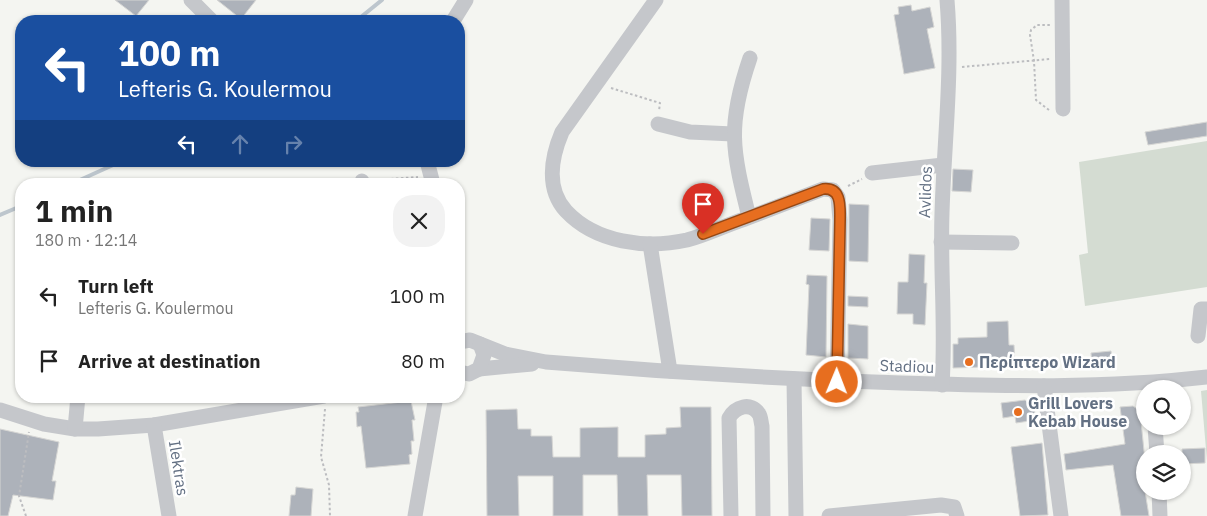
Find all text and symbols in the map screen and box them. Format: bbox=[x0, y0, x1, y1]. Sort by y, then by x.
text: 100 m bbox=[118, 30, 221, 76]
icon: left bbox=[35, 35, 100, 100]
text: Lefteris G. Koulermou bbox=[118, 74, 332, 103]
icon: left bbox=[173, 130, 201, 158]
icon: ahead bbox=[226, 130, 254, 158]
icon: right bbox=[279, 130, 307, 158]
street label: Avlidos bbox=[914, 166, 936, 218]
pin bbox=[682, 183, 724, 234]
icon: arrive bbox=[689, 190, 717, 218]
text: 1 min bbox=[35, 191, 113, 230]
button: close bbox=[393, 195, 445, 247]
text: 180 m · 12:14 bbox=[35, 230, 137, 250]
text: Turn left bbox=[78, 274, 154, 298]
icon: left bbox=[35, 282, 63, 310]
text: 100 m bbox=[390, 284, 445, 308]
text: Lefteris G. Koulermou bbox=[78, 298, 234, 318]
icon: arrive bbox=[35, 347, 63, 375]
text: Arrive at destination bbox=[78, 349, 261, 373]
text: 80 m bbox=[401, 349, 445, 373]
place label: Περίπτερο Wizard bbox=[979, 352, 1116, 372]
position arrow bbox=[810, 355, 862, 407]
street label: Stadiou bbox=[879, 355, 935, 377]
marker: Περίπτερο Wizard bbox=[963, 356, 975, 368]
map controls bbox=[1136, 380, 1191, 500]
button: search bbox=[1136, 380, 1191, 435]
place label: Grill Lovers Kebab House bbox=[1028, 393, 1127, 431]
marker: Grill Lovers Kebab House bbox=[1012, 406, 1024, 418]
street label: Ilektras bbox=[165, 439, 193, 497]
button: layers bbox=[1136, 445, 1191, 500]

